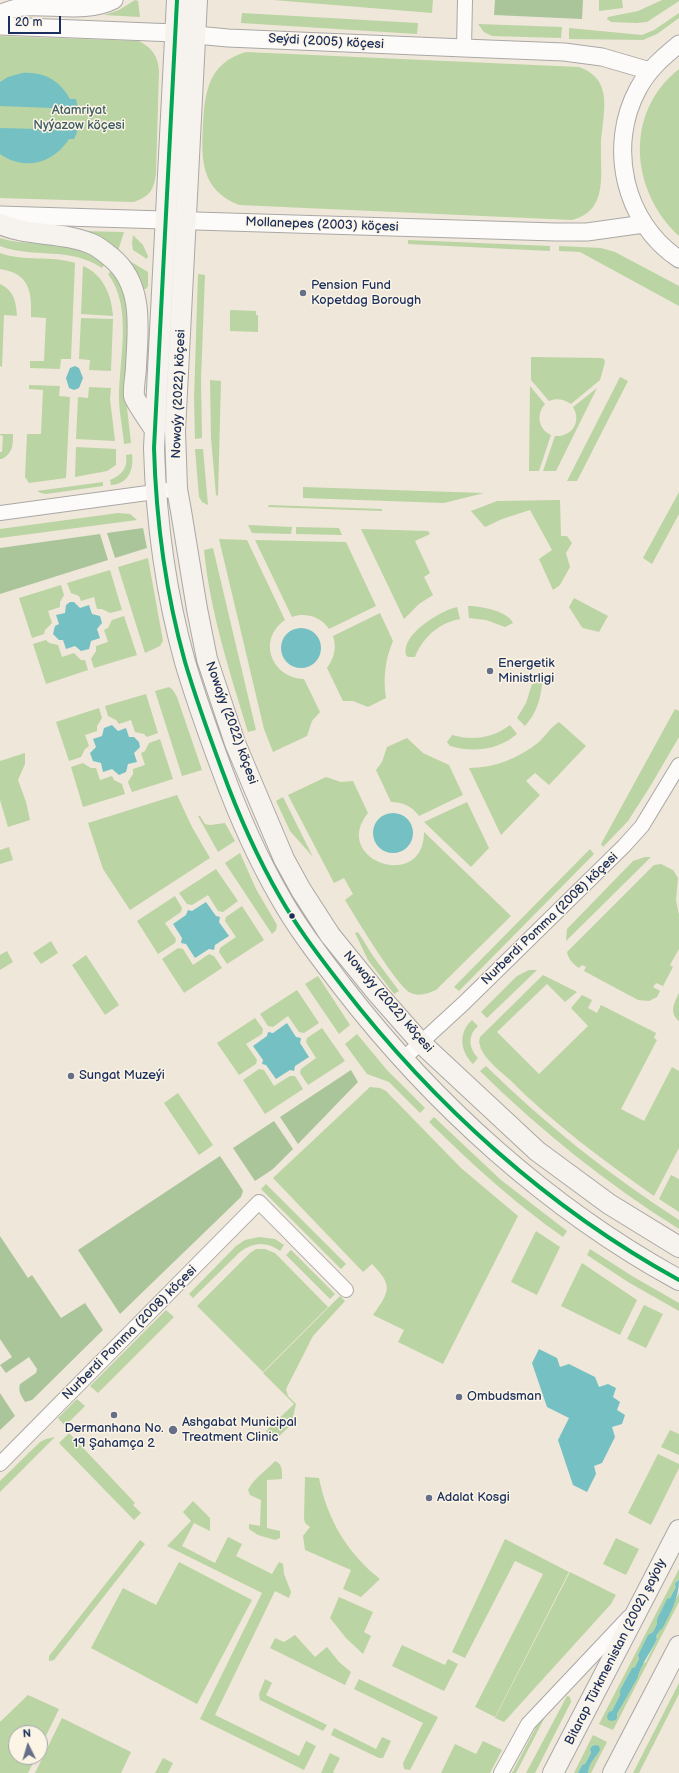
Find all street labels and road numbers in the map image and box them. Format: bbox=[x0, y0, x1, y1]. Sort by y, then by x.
street label: Seýdi (2005) köçesi bbox=[268, 31, 384, 53]
street label: Mollanepes (2003) köçesi bbox=[245, 215, 399, 235]
street label: Nowaýy (2022) köçesi bbox=[169, 329, 189, 459]
street label: Nowaýy (2022) köçesi bbox=[202, 659, 260, 787]
street label: Nurberdi Pomma (2008) köçesi bbox=[479, 850, 621, 988]
street label: Nowaýy (2022) köçesi bbox=[340, 948, 436, 1056]
street label: Nurberdi Pomma (2008) köçesi bbox=[60, 1263, 200, 1403]
street label: Bitarap Türkmenistan (2002) şaýoly bbox=[562, 1556, 670, 1748]

